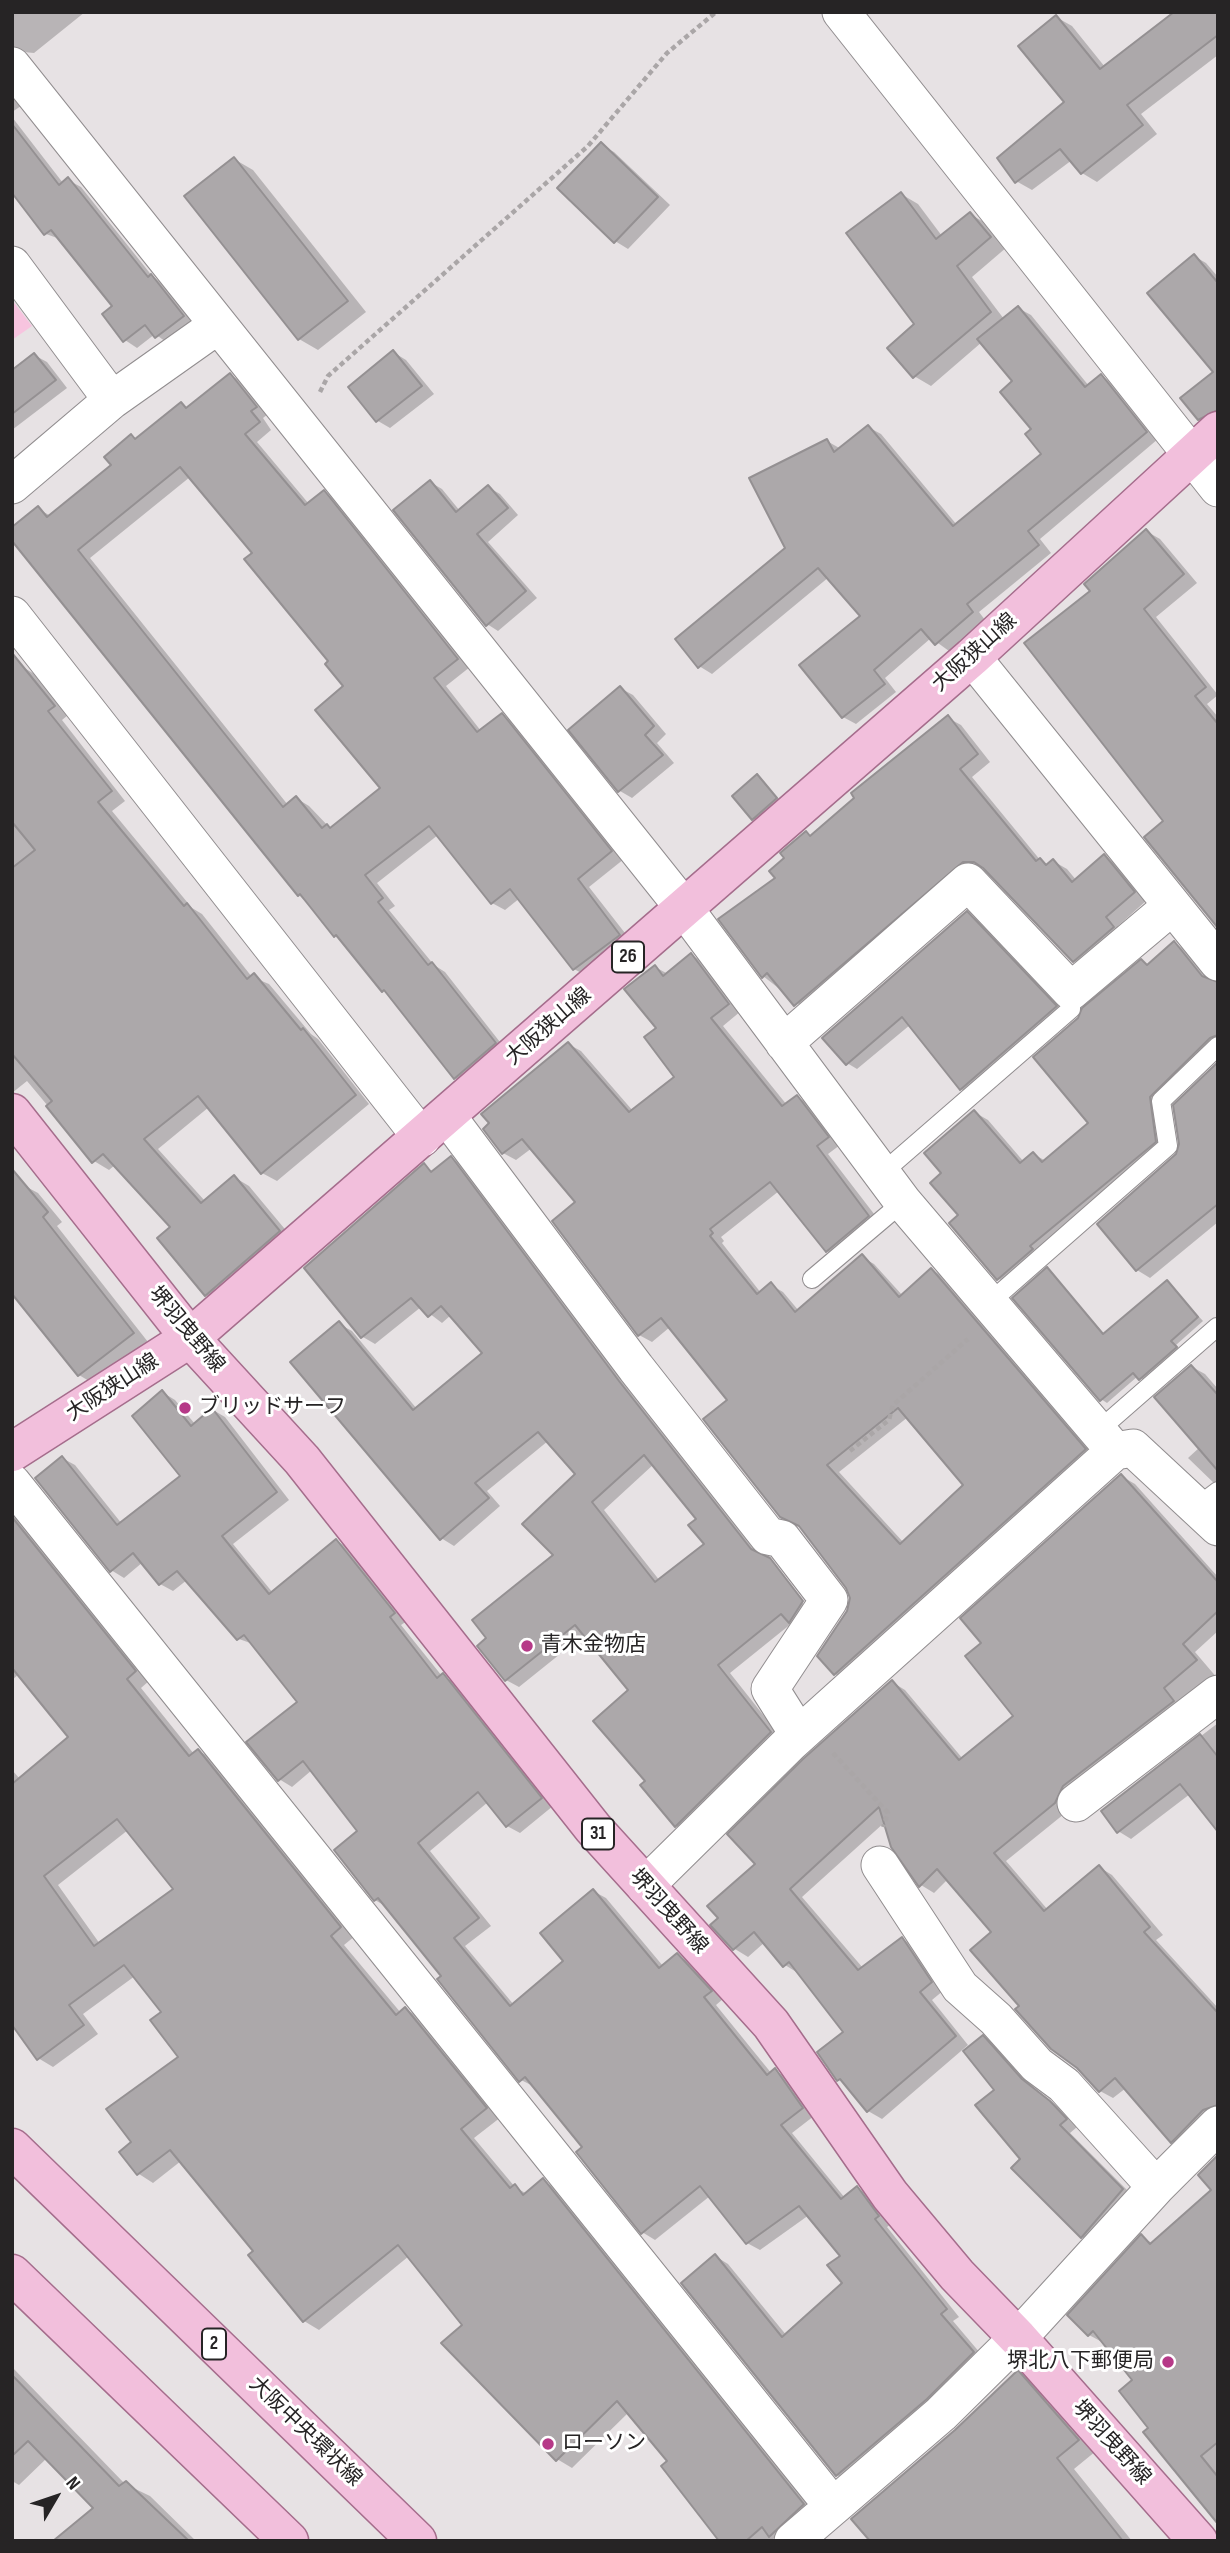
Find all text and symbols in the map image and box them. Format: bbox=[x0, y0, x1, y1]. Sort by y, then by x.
street label: 大阪狭山線 bbox=[928, 609, 1022, 697]
road number: 26 bbox=[612, 942, 644, 973]
street label: 大阪狭山線 bbox=[501, 983, 597, 1071]
street label: 堺羽曳野線 bbox=[143, 1282, 229, 1378]
street label: 大阪狭山線 bbox=[62, 1349, 164, 1427]
place label: ブリッドサーフ bbox=[199, 1395, 346, 1421]
marker: ブリッドサーフ bbox=[177, 1400, 193, 1416]
place label: 青木金物店 bbox=[541, 1633, 646, 1659]
marker: 青木金物店 bbox=[519, 1638, 535, 1654]
road number: 31 bbox=[582, 1818, 614, 1850]
street label: 堺羽曳野線 bbox=[624, 1865, 712, 1959]
road number: 2 bbox=[202, 2328, 226, 2360]
place label: 堺北八下郵便局 bbox=[1007, 2349, 1154, 2375]
marker: 堺北八下郵便局 bbox=[1160, 2354, 1176, 2370]
street label: 大阪中央環状線 bbox=[243, 2372, 367, 2492]
street label: 堺羽曳野線 bbox=[1067, 2396, 1155, 2490]
place label: ローソン bbox=[562, 2431, 646, 2457]
marker: ローソン bbox=[540, 2436, 556, 2452]
north arrow bbox=[21, 2462, 91, 2532]
text: N bbox=[61, 2472, 85, 2495]

